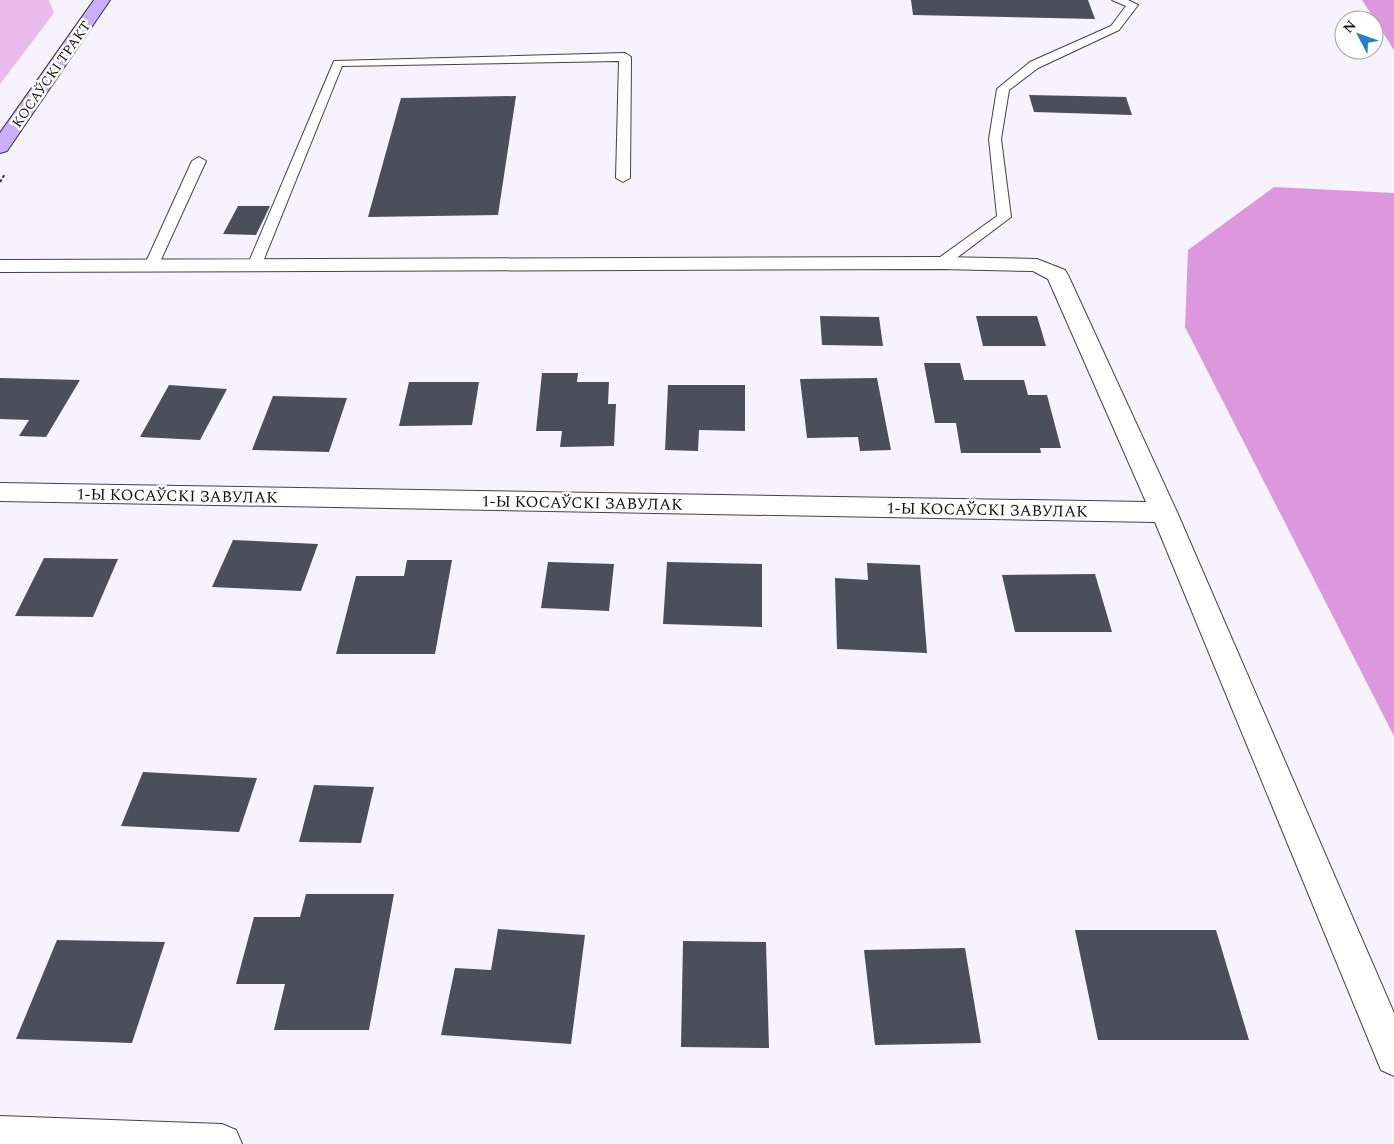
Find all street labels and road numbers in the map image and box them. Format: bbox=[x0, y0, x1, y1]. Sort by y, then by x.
street label: КОСАЎСКІ ТРАКТ bbox=[7, 17, 96, 132]
street label: 1-Ы КОСАЎСКІ ЗАВУЛАК bbox=[76, 482, 278, 510]
street label: 1-Ы КОСАЎСКІ ЗАВУЛАК bbox=[481, 489, 683, 517]
street label: 1-Ы КОСАЎСКІ ЗАВУЛАК bbox=[886, 496, 1088, 524]

